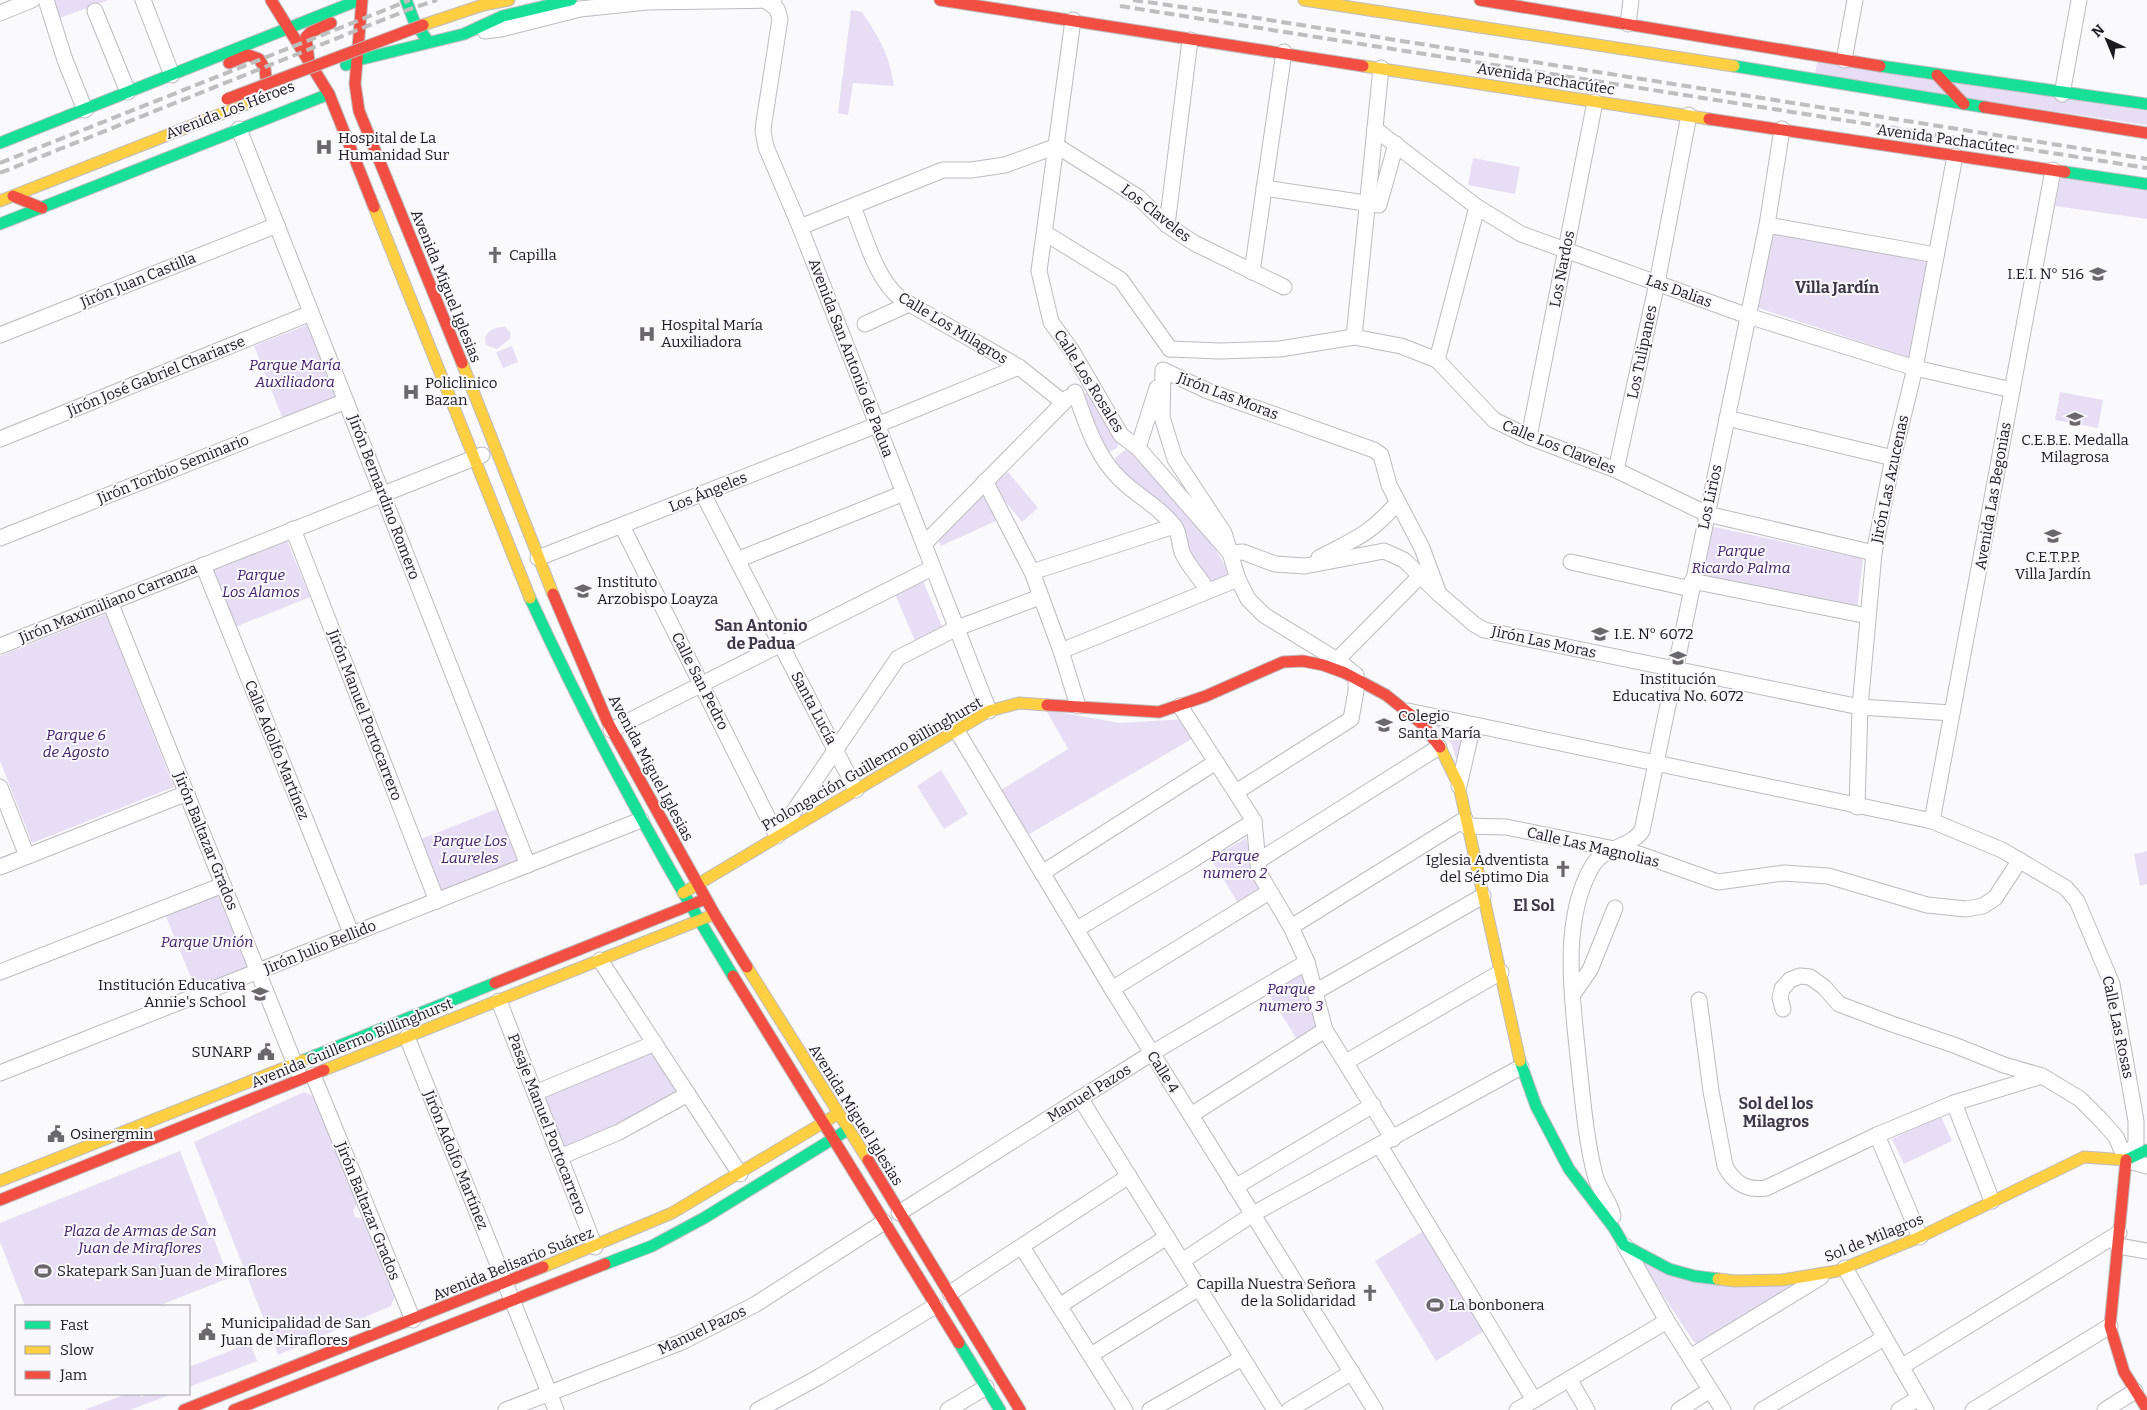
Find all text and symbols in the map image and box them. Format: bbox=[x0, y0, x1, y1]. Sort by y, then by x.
north arrow bbox=[2082, 15, 2132, 65]
text: N bbox=[2089, 21, 2108, 41]
street label: Avenida Pachacútec bbox=[1476, 59, 1616, 99]
street label: Avenida Los Héroes bbox=[163, 77, 297, 143]
street label: Avenida Pachacútec bbox=[1876, 120, 2016, 158]
place label: Hospital de La Humanidad Sur bbox=[338, 129, 450, 164]
hospital icon: Hospital de La Humanidad Sur bbox=[314, 137, 334, 157]
street label: Los Claveles bbox=[1118, 180, 1194, 246]
street label: Avenida Miguel Iglesias bbox=[407, 207, 485, 365]
street label: Los Nardos bbox=[1546, 229, 1578, 309]
church icon: Capilla bbox=[485, 245, 505, 265]
place label: Capilla bbox=[509, 246, 557, 264]
street label: Jirón Juan Castilla bbox=[77, 249, 198, 312]
street label: Avenida San Antonio de Padua bbox=[805, 256, 897, 460]
school or university icon: I.E.I. N° 516 bbox=[2088, 264, 2108, 284]
place label: I.E.I. N° 516 bbox=[2007, 265, 2084, 283]
street label: Las Dalias bbox=[1643, 271, 1715, 311]
district label: Villa Jardín bbox=[1795, 278, 1880, 297]
street label: Calle Los Milagros bbox=[895, 288, 1011, 368]
street label: Los Tulipanes bbox=[1623, 303, 1661, 401]
place label: Hospital María Auxiliadora bbox=[661, 316, 763, 351]
hospital icon: Hospital María Auxiliadora bbox=[637, 324, 657, 344]
street label: Calle Los Rosales bbox=[1050, 326, 1128, 436]
street label: Jirón José Gabriel Chariarse bbox=[63, 332, 248, 420]
park label: Parque María Auxiliadora bbox=[249, 356, 341, 391]
street label: Jirón Las Moras bbox=[1174, 368, 1281, 423]
place label: Policlinico Bazan bbox=[425, 374, 497, 409]
hospital icon: Policlinico Bazan bbox=[401, 382, 421, 402]
school or university icon: C.E.B.E. Medalla Milagrosa bbox=[2065, 409, 2085, 429]
street label: Jirón Bernardino Romero bbox=[344, 411, 424, 582]
street label: Jirón Las Azucenas bbox=[1867, 413, 1912, 546]
street label: Calle Los Claveles bbox=[1500, 416, 1618, 478]
street label: Avenida Las Begonias bbox=[1971, 421, 2015, 571]
street label: Jirón Toribio Seminario bbox=[94, 430, 252, 508]
place label: C.E.B.E. Medalla Milagrosa bbox=[2021, 431, 2129, 466]
street label: Los Lirios bbox=[1694, 463, 1726, 531]
street label: Los Ángeles bbox=[666, 468, 750, 516]
school or university icon: C.E.T.P.P. Villa Jardín bbox=[2043, 526, 2063, 546]
park label: Parque Ricardo Palma bbox=[1692, 542, 1790, 577]
place label: C.E.T.P.P. Villa Jardín bbox=[2015, 548, 2091, 583]
street label: Jirón Maximiliano Carranza bbox=[15, 559, 200, 647]
park label: Parque Los Alamos bbox=[222, 566, 300, 601]
place label: Instituto Arzobispo Loayza bbox=[597, 573, 718, 608]
school or university icon: Instituto Arzobispo Loayza bbox=[573, 581, 593, 601]
district label: San Antonio de Padua bbox=[715, 616, 807, 653]
street label: Jirón Las Moras bbox=[1489, 622, 1598, 662]
school or university icon: I.E. N° 6072 bbox=[1590, 624, 1610, 644]
place label: I.E. N° 6072 bbox=[1614, 625, 1694, 643]
street label: Jirón Manuel Portocarrero bbox=[324, 626, 406, 803]
street label: Calle San Pedro bbox=[668, 629, 732, 733]
school or university icon: Institución Educativa No. 6072 bbox=[1668, 648, 1688, 668]
street label: Santa Lucía bbox=[787, 668, 841, 748]
place label: Institución Educativa No. 6072 bbox=[1612, 670, 1744, 705]
street label: Calle Adolfo Martínez bbox=[241, 678, 313, 822]
street label: Avenida Miguel Iglesias bbox=[605, 692, 697, 844]
street label: Prolongación Guillermo Billinghurst bbox=[758, 693, 986, 835]
place label: Colegio Santa María bbox=[1398, 707, 1481, 742]
school or university icon: Colegio Santa María bbox=[1374, 715, 1394, 735]
park label: Parque 6 de Agosto bbox=[43, 726, 109, 761]
street label: Jirón Baltazar Grados bbox=[170, 768, 242, 913]
street label: Calle Las Magnolias bbox=[1525, 823, 1661, 871]
park label: Parque Los Laureles bbox=[433, 832, 507, 867]
park label: Parque numero 2 bbox=[1203, 847, 1267, 882]
place label: Iglesia Adventista del Séptimo Dia bbox=[1426, 851, 1549, 886]
church icon: Iglesia Adventista del Séptimo Dia bbox=[1553, 859, 1573, 879]
district label: El Sol bbox=[1513, 896, 1555, 915]
street label: Jirón Julio Bellido bbox=[260, 916, 379, 978]
park label: Parque Unión bbox=[161, 933, 253, 951]
street label: Calle Las Rosas bbox=[2098, 974, 2138, 1080]
place label: Institución Educativa Annie's School bbox=[98, 976, 246, 1011]
park label: Parque numero 3 bbox=[1259, 980, 1323, 1015]
school or university icon: Institución Educativa Annie's School bbox=[250, 984, 270, 1004]
street label: Avenida Guillermo Billinghurst bbox=[249, 994, 456, 1092]
street label: Pasaje Manuel Portocarrero bbox=[504, 1031, 590, 1217]
street label: Avenida Miguel Iglesias bbox=[805, 1041, 907, 1189]
public building icon: SUNARP bbox=[256, 1042, 276, 1062]
place label: SUNARP bbox=[191, 1043, 252, 1061]
street label: Calle 4 bbox=[1143, 1048, 1183, 1097]
street label: Manuel Pazos bbox=[1044, 1060, 1134, 1126]
street label: Jirón Adolfo Martínez bbox=[419, 1087, 492, 1232]
district label: Sol del los Milagros bbox=[1739, 1094, 1814, 1131]
public building icon: Osinergmin bbox=[46, 1124, 66, 1144]
place label: Osinergmin bbox=[70, 1125, 154, 1143]
street label: Jirón Baltazar Grados bbox=[332, 1138, 404, 1283]
street label: Sol de Milagros bbox=[1822, 1210, 1926, 1266]
park label: Plaza de Armas de San Juan de Miraflores bbox=[63, 1222, 217, 1257]
street label: Avenida Belisario Suárez bbox=[430, 1223, 596, 1305]
sports icon: Skatepark San Juan de Miraflores bbox=[33, 1261, 53, 1281]
place label: Skatepark San Juan de Miraflores bbox=[57, 1262, 287, 1280]
place label: Capilla Nuestra Señora de la Solidaridad bbox=[1197, 1275, 1356, 1310]
church icon: Capilla Nuestra Señora de la Solidaridad bbox=[1360, 1283, 1380, 1303]
sports icon: La bonbonera bbox=[1425, 1295, 1445, 1315]
place label: La bonbonera bbox=[1449, 1296, 1544, 1314]
street label: Manuel Pazos bbox=[655, 1302, 749, 1358]
legend bbox=[15, 1305, 190, 1395]
place label: Municipalidad de San Juan de Miraflores bbox=[220, 1314, 371, 1349]
text: Fast bbox=[60, 1316, 89, 1334]
public building icon: Municipalidad de San Juan de Miraflores bbox=[197, 1322, 217, 1342]
text: Slow bbox=[60, 1341, 95, 1359]
text: Jam bbox=[59, 1366, 88, 1384]

